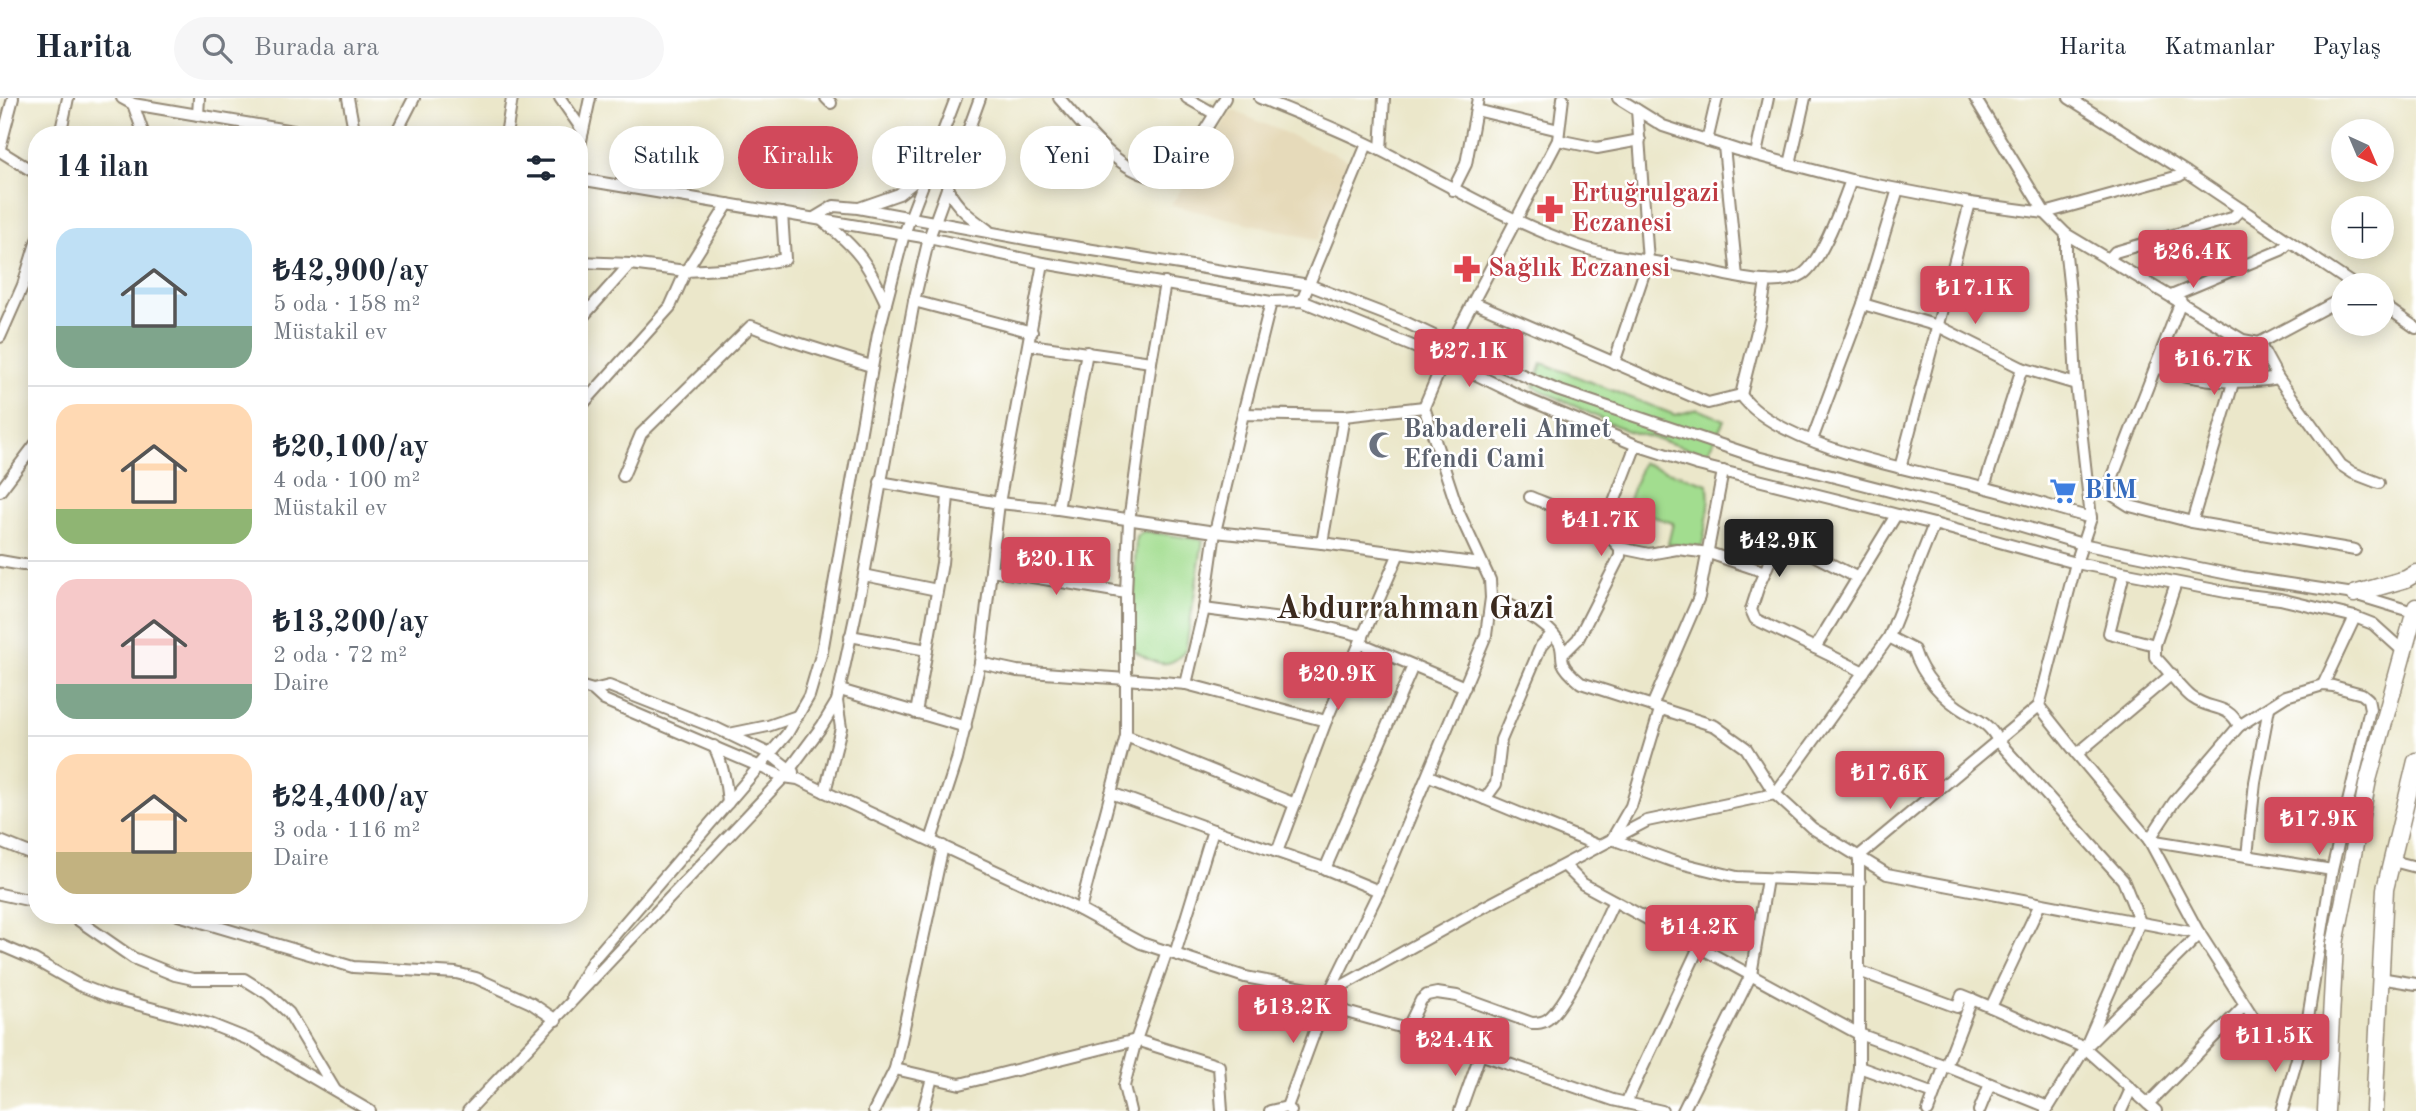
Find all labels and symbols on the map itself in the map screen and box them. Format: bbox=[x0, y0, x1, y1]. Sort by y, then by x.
north arrow bbox=[2331, 119, 2394, 182]
place label: Ertuğrulgazi Eczanesi bbox=[1571, 181, 1719, 237]
pharmacy icon: Ertuğrulgazi Eczanesi bbox=[1535, 194, 1565, 224]
pin: ₺26.4K bbox=[2136, 230, 2250, 290]
pharmacy icon: Sağlık Eczanesi bbox=[1452, 254, 1482, 284]
place label: Sağlık Eczanesi bbox=[1488, 256, 1670, 282]
pin: ₺17.1K bbox=[1918, 266, 2032, 326]
pin: ₺27.1K bbox=[1412, 330, 1526, 389]
pin: ₺16.7K bbox=[2157, 338, 2271, 397]
place label: Babadereli Ahmet Efendi Cami bbox=[1403, 417, 1611, 473]
mosque icon: Babadereli Ahmet Efendi Cami bbox=[1367, 430, 1397, 460]
place label: BİM bbox=[2084, 473, 2137, 504]
supermarket icon: BİM bbox=[2048, 476, 2078, 506]
pin: ₺41.7K bbox=[1544, 498, 1658, 558]
pin: ₺42.9K bbox=[1722, 519, 1836, 579]
pin: ₺20.1K bbox=[999, 538, 1113, 597]
district label: Abdurrahman Gazi bbox=[1276, 593, 1554, 626]
pin: ₺20.9K bbox=[1281, 652, 1395, 712]
pin: ₺17.6K bbox=[1833, 752, 1947, 811]
pin: ₺17.9K bbox=[2262, 798, 2376, 857]
pin: ₺14.2K bbox=[1643, 906, 1757, 965]
pin: ₺13.2K bbox=[1236, 986, 1350, 1045]
pin: ₺11.5K bbox=[2218, 1014, 2332, 1074]
pin: ₺24.4K bbox=[1398, 1018, 1512, 1078]

